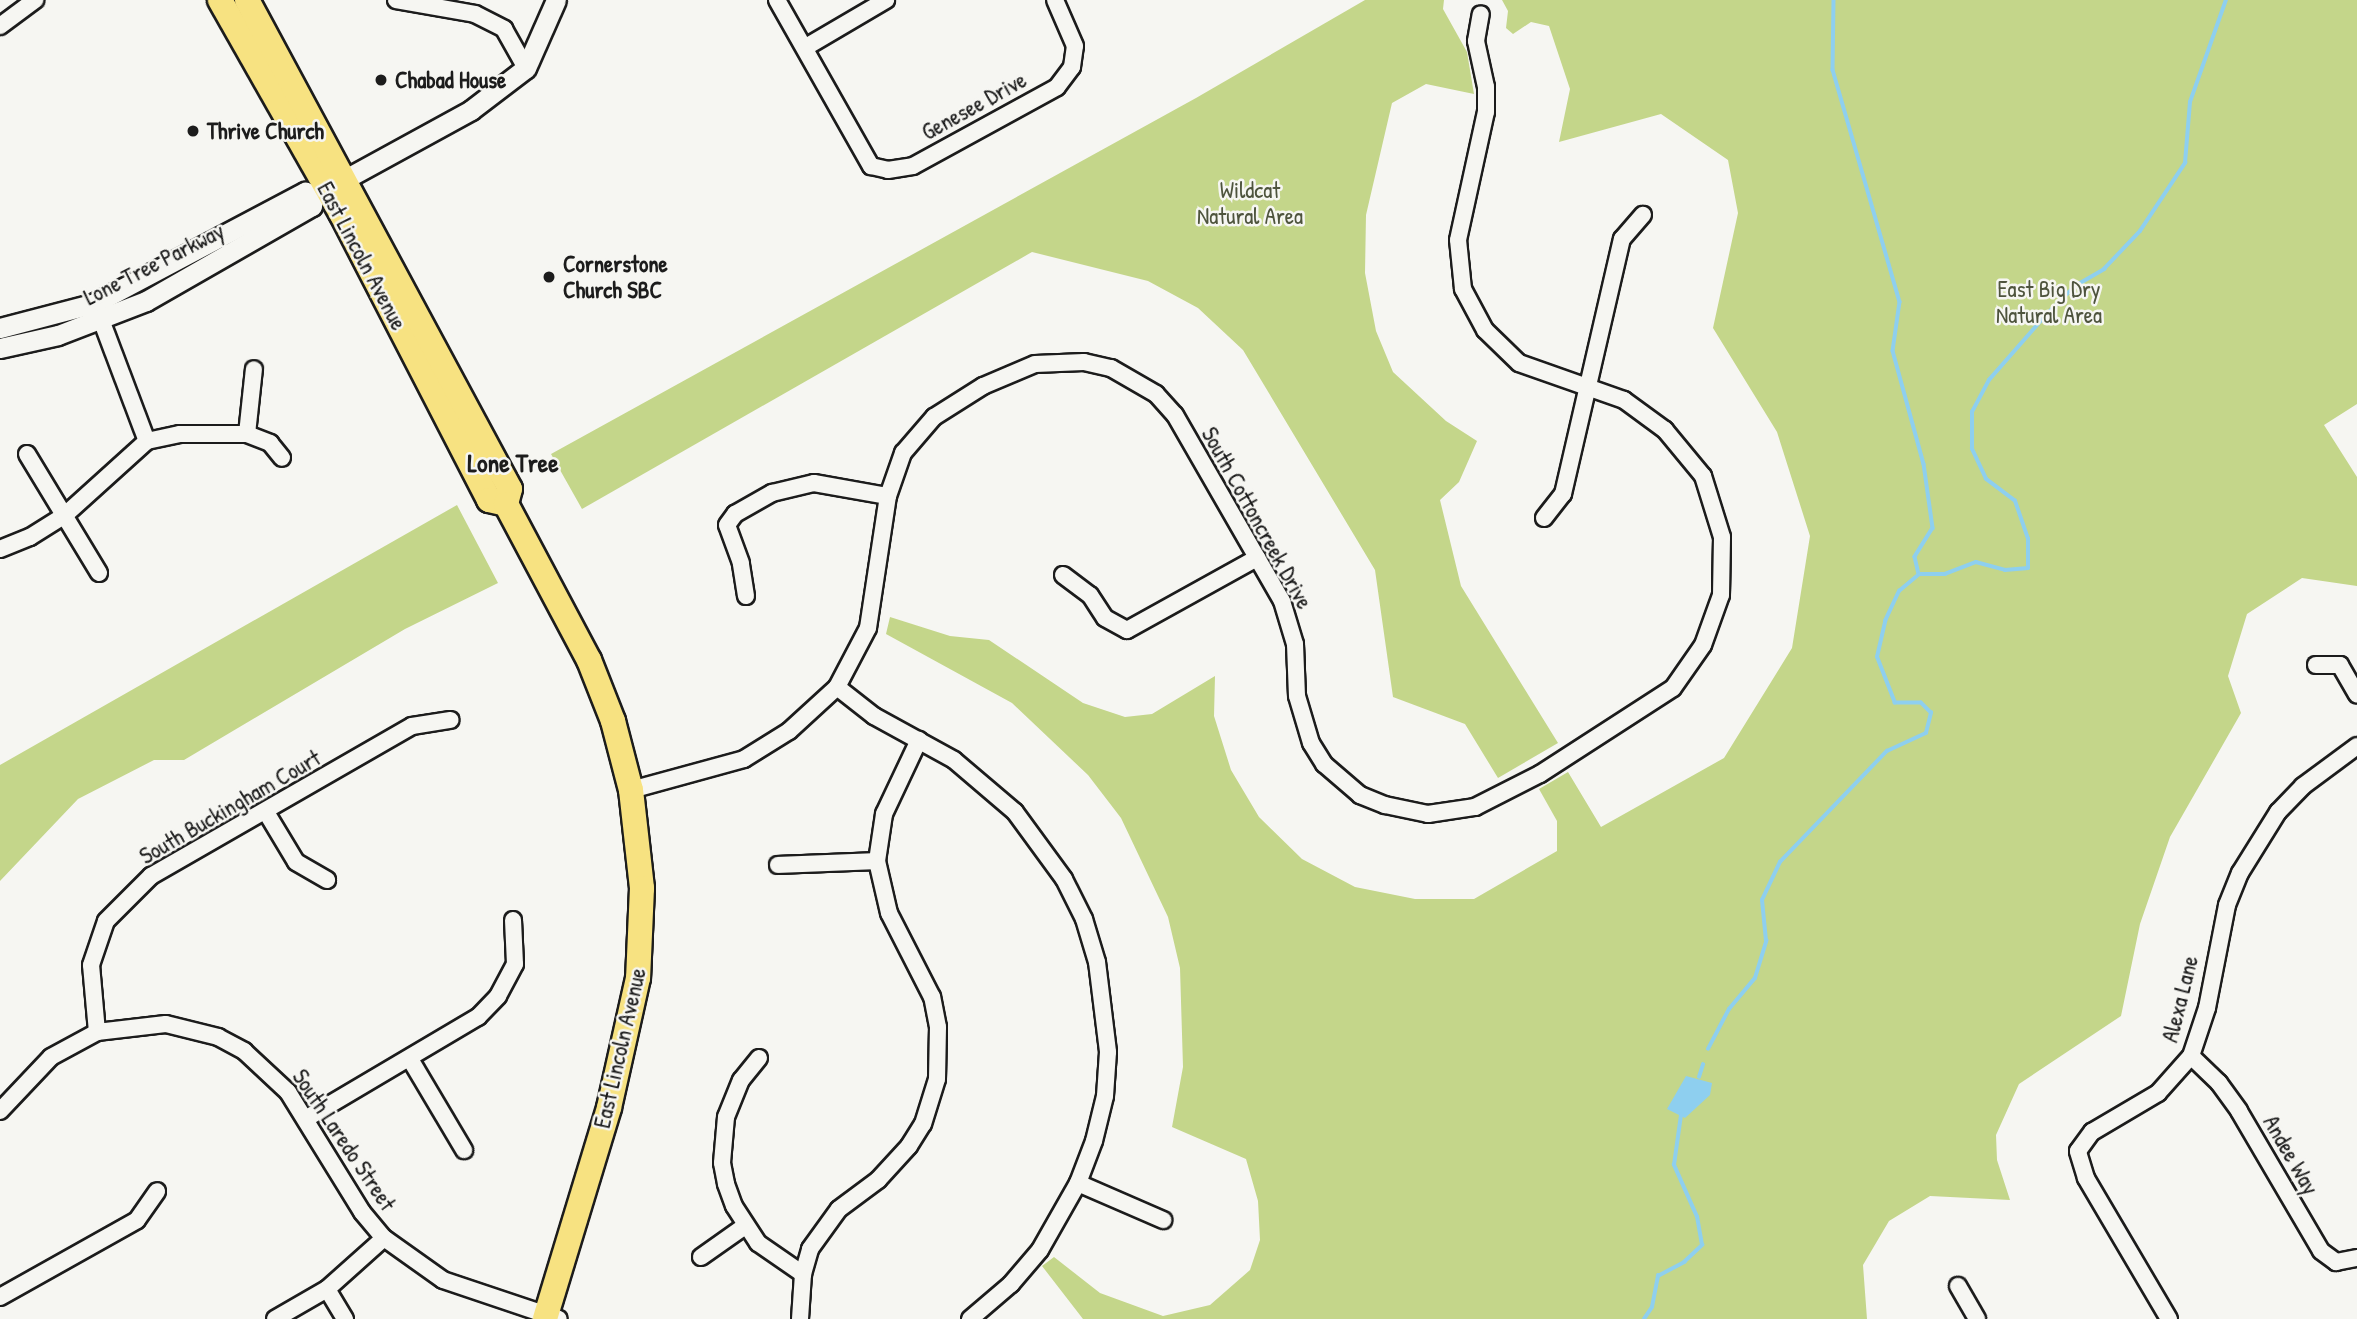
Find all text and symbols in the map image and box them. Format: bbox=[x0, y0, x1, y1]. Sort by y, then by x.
place label: Chabad House bbox=[395, 66, 506, 94]
street label: Genesee Drive bbox=[917, 66, 1031, 146]
marker: Chabad House bbox=[373, 72, 389, 88]
place label: Thrive Church bbox=[207, 117, 324, 145]
marker: Thrive Church bbox=[185, 123, 201, 139]
park label: Wildcat Natural Area bbox=[1197, 176, 1303, 230]
street label: East Lincoln Avenue bbox=[311, 177, 413, 335]
street label: Lone Tree Parkway bbox=[79, 217, 229, 311]
place label: Cornerstone Church SBC bbox=[563, 250, 668, 304]
marker: Cornerstone Church SBC bbox=[541, 269, 557, 285]
park label: East Big Dry Natural Area bbox=[1996, 275, 2102, 329]
street label: South Cottoncreek Drive bbox=[1196, 422, 1318, 614]
district label: Lone Tree bbox=[467, 447, 559, 479]
street label: South Buckingham Court bbox=[135, 744, 325, 870]
street label: Alexa Lane bbox=[2156, 953, 2204, 1045]
street label: East Lincoln Avenue bbox=[588, 965, 652, 1131]
street label: South Laredo Street bbox=[287, 1064, 401, 1216]
street label: Andee Way bbox=[2257, 1110, 2325, 1200]

